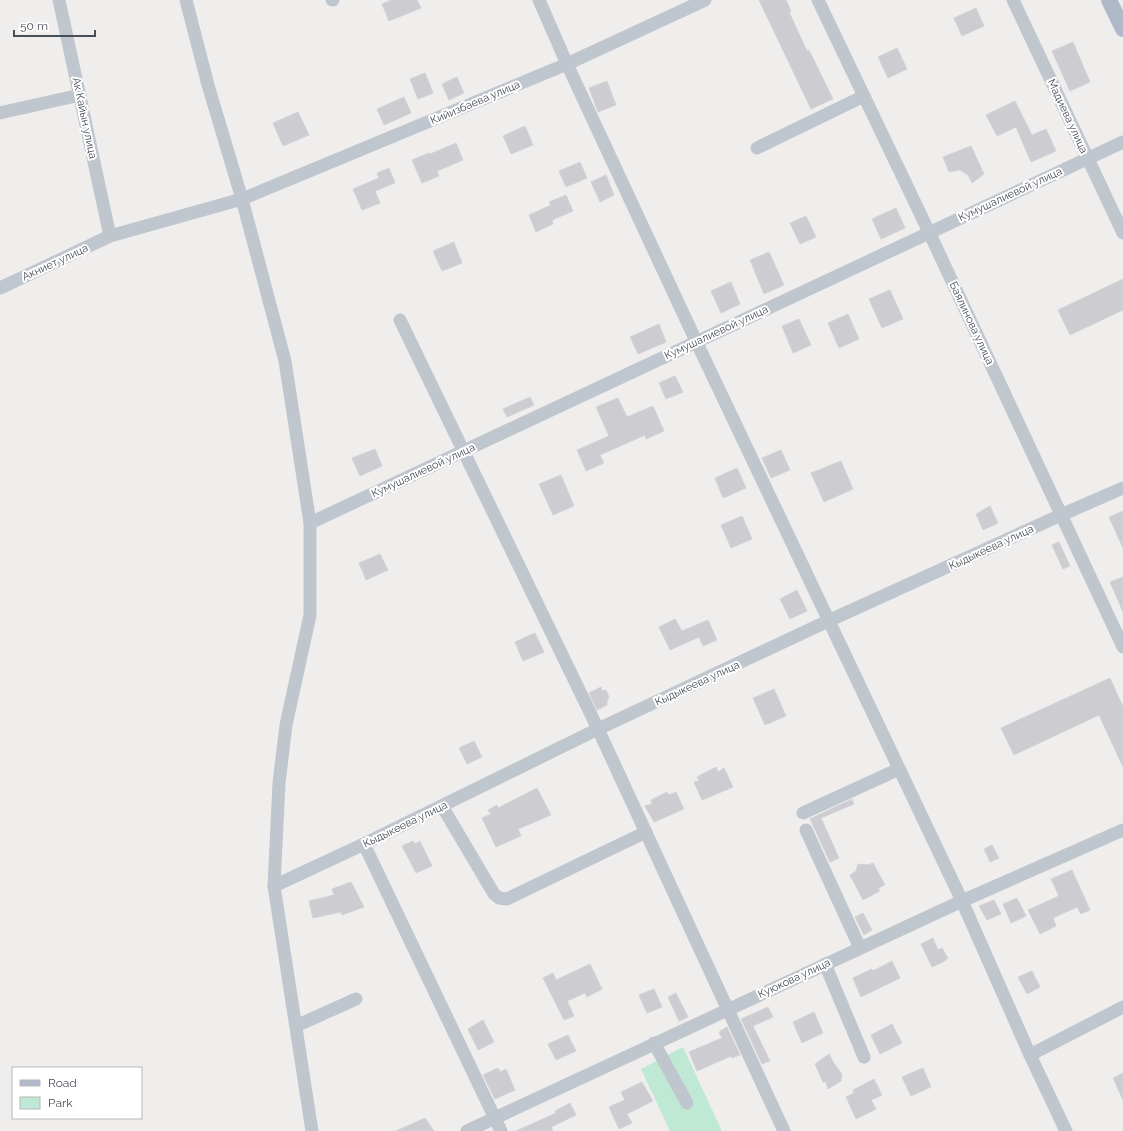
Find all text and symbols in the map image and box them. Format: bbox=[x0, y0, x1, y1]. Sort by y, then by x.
scale bar bbox=[14, 12, 95, 38]
text: 50 m bbox=[20, 19, 48, 33]
street label: Ак Кайын улица bbox=[70, 76, 99, 160]
street label: Мадиева улица bbox=[1045, 77, 1090, 155]
street label: Кийизбаева улица bbox=[428, 78, 522, 127]
street label: Кумушалиевой улица bbox=[956, 165, 1064, 224]
street label: Акниет улица bbox=[20, 241, 90, 283]
street label: Баялинова улица bbox=[947, 280, 996, 367]
street label: Кумушалиевой улица bbox=[662, 303, 770, 362]
street label: Кумушалиевой улица bbox=[369, 441, 477, 500]
street label: Кыдыкеева улица bbox=[947, 522, 1036, 573]
street label: Кыдыкеева улица bbox=[653, 658, 742, 709]
street label: Кыдыкеева улица bbox=[361, 798, 449, 850]
street label: Куюкова улица bbox=[756, 956, 833, 1001]
legend bbox=[12, 1067, 142, 1119]
text: Road bbox=[48, 1076, 77, 1090]
text: Park bbox=[48, 1096, 73, 1110]

